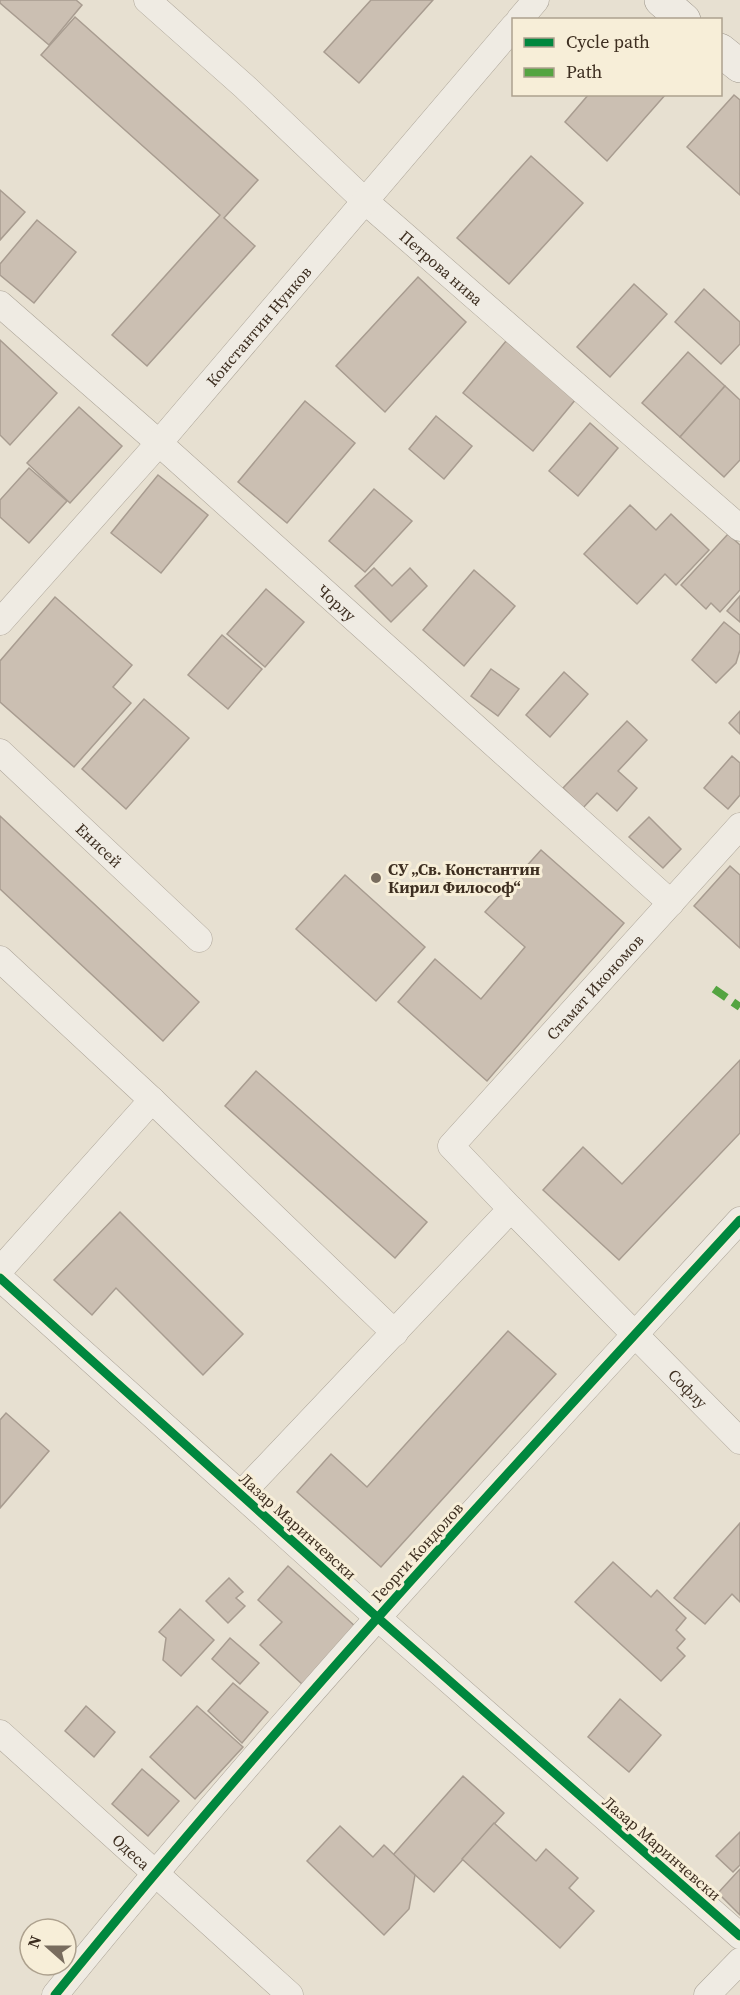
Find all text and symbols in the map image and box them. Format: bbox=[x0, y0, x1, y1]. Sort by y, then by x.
legend bbox=[512, 18, 722, 96]
text: Cycle path bbox=[566, 29, 650, 54]
text: Path bbox=[566, 59, 603, 84]
street label: Петрова нива bbox=[395, 225, 488, 311]
street label: Константин Нунков bbox=[201, 261, 316, 391]
street label: Чорлу bbox=[312, 579, 362, 627]
street label: Енисей bbox=[71, 818, 127, 872]
place label: СУ „Св. Константин Кирил Философ“ bbox=[388, 858, 540, 898]
marker: СУ „Св. Константин Кирил Философ“ bbox=[369, 871, 383, 885]
street label: Стамат Икономов bbox=[541, 929, 648, 1045]
street label: Софлу bbox=[664, 1364, 713, 1414]
street label: Лазар Маринчевски bbox=[235, 1467, 361, 1585]
street label: Георги Кондолов bbox=[366, 1497, 468, 1607]
street label: Лазар Маринчевски bbox=[598, 1790, 726, 1906]
street label: Одеса bbox=[108, 1829, 156, 1875]
north arrow bbox=[18, 1917, 78, 1977]
text: N bbox=[22, 1932, 46, 1951]

